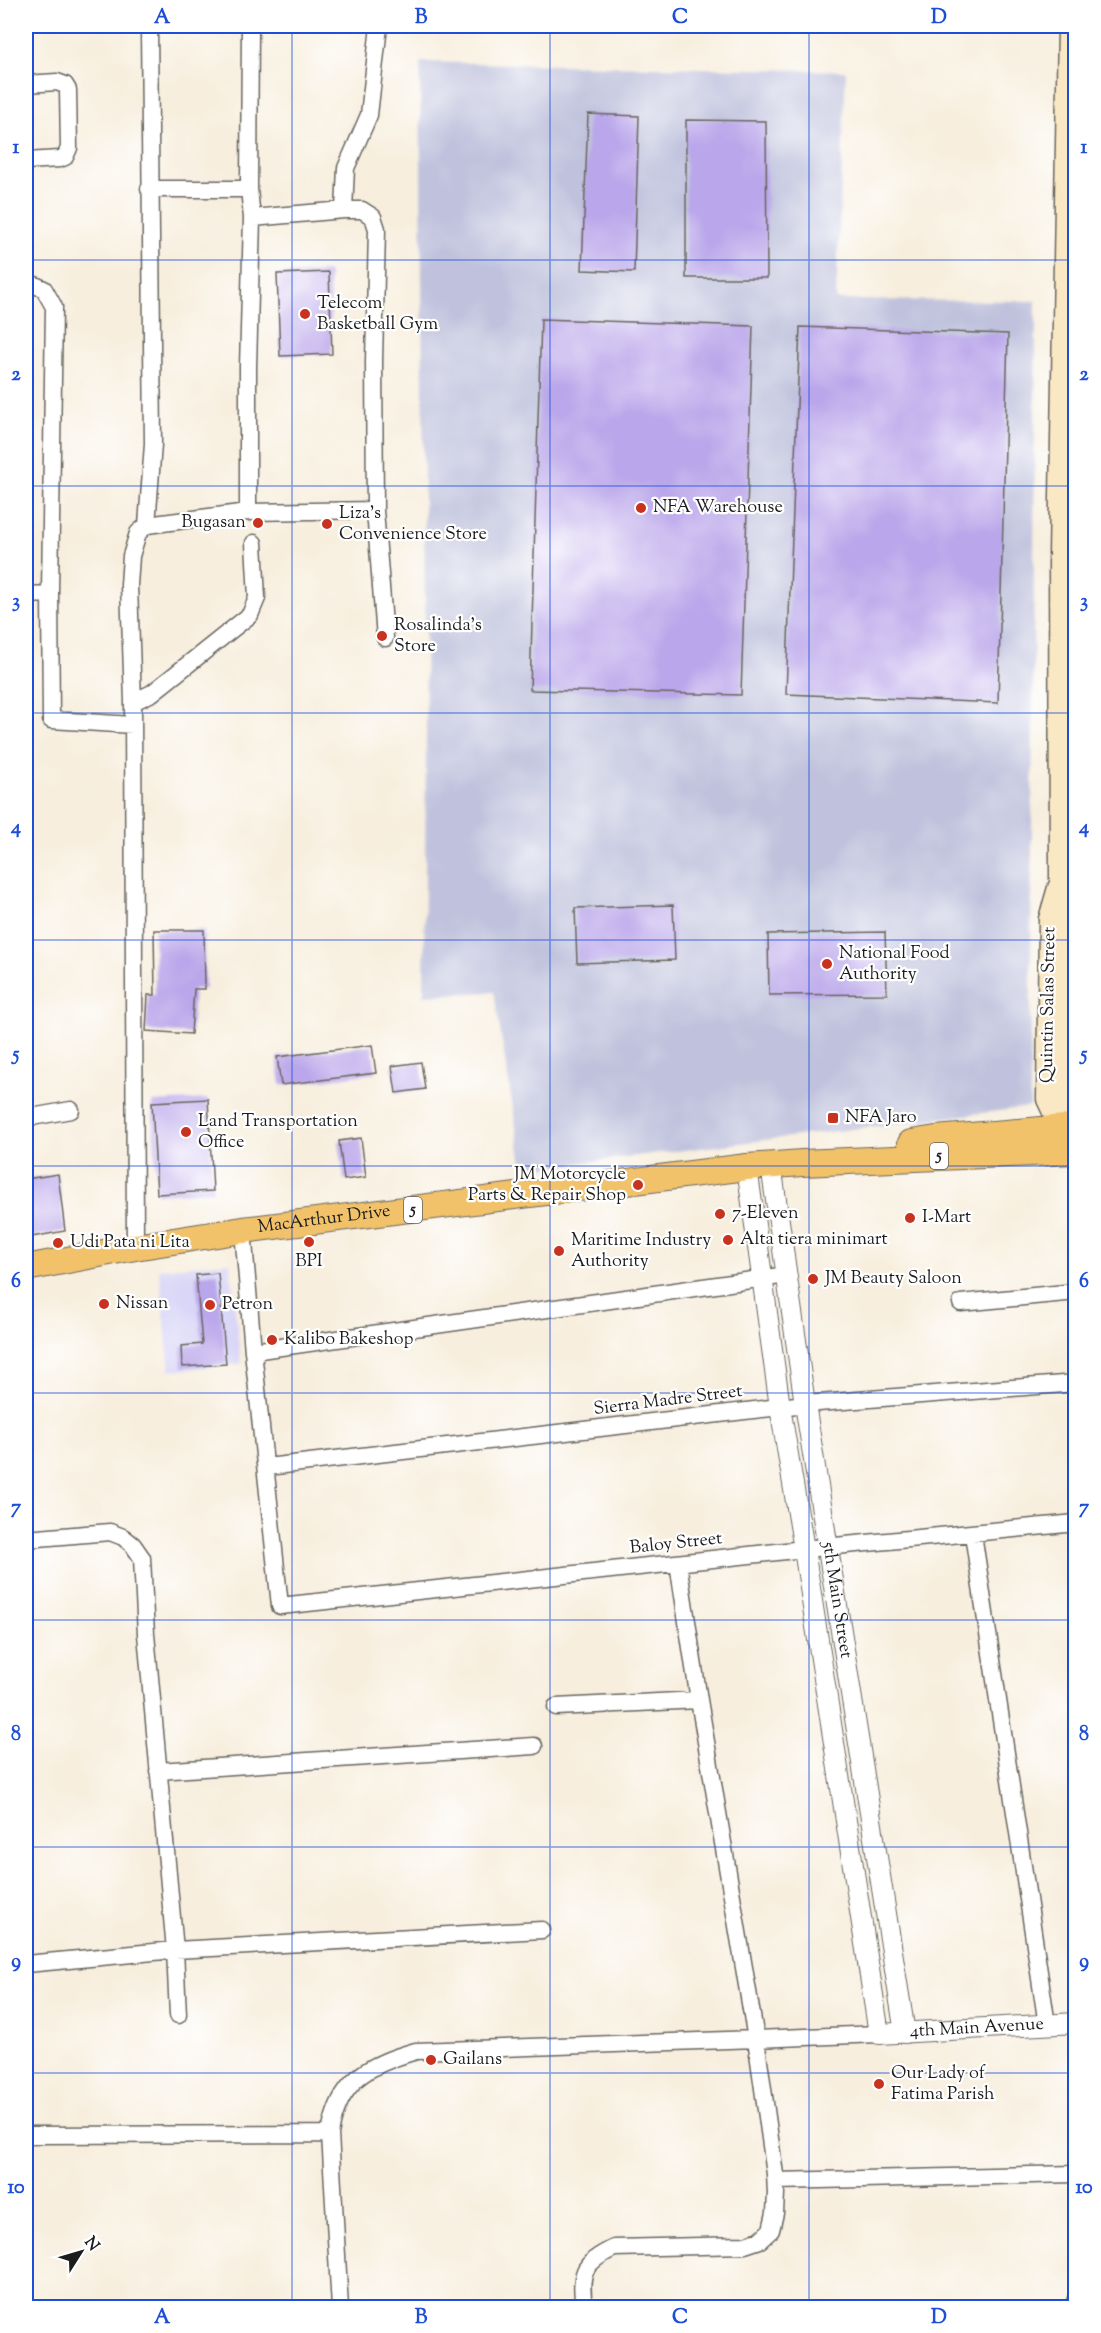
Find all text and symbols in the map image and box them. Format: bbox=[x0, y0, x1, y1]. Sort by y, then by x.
text: A bbox=[154, 4, 171, 33]
text: B bbox=[415, 4, 428, 33]
text: C bbox=[672, 4, 688, 33]
text: D bbox=[931, 4, 947, 33]
text: 1 bbox=[13, 134, 20, 163]
text: 1 bbox=[1081, 134, 1088, 163]
place label: Telecom Basketball Gym bbox=[317, 291, 438, 338]
marker: Telecom Basketball Gym bbox=[298, 307, 312, 321]
text: 2 bbox=[11, 361, 21, 390]
text: 2 bbox=[1079, 361, 1089, 390]
place label: NFA Warehouse bbox=[653, 495, 783, 521]
place label: Liza's Convenience Store bbox=[339, 501, 487, 548]
marker: NFA Warehouse bbox=[634, 501, 648, 515]
place label: Bugasan bbox=[181, 510, 246, 536]
marker: Bugasan bbox=[251, 516, 265, 530]
marker: Liza's Convenience Store bbox=[320, 517, 334, 531]
text: 3 bbox=[12, 588, 20, 617]
text: 3 bbox=[1080, 588, 1088, 617]
place label: Rosalinda's Store bbox=[394, 613, 482, 660]
marker: Rosalinda's Store bbox=[375, 629, 389, 643]
text: 4 bbox=[10, 814, 21, 843]
text: 4 bbox=[1078, 814, 1089, 843]
street label: Quintin Salas Street bbox=[1035, 927, 1063, 1083]
place label: National Food Authority bbox=[839, 941, 950, 988]
marker: National Food Authority bbox=[820, 957, 834, 971]
text: 5 bbox=[11, 1041, 20, 1070]
text: 5 bbox=[1079, 1041, 1088, 1070]
place label: NFA Jaro bbox=[845, 1105, 917, 1131]
place label: Land Transportation Office bbox=[198, 1109, 358, 1156]
marker: NFA Jaro bbox=[826, 1111, 840, 1125]
marker: Land Transportation Office bbox=[179, 1125, 193, 1139]
road number: 5 bbox=[930, 1143, 948, 1169]
place label: JM Motorcycle Parts & Repair Shop bbox=[468, 1162, 626, 1209]
marker: JM Motorcycle Parts & Repair Shop bbox=[631, 1178, 645, 1192]
road number: 5 bbox=[404, 1197, 422, 1223]
street label: MacArthur Drive bbox=[256, 1199, 392, 1241]
place label: 7-Eleven bbox=[732, 1201, 799, 1227]
place label: I-Mart bbox=[922, 1205, 971, 1231]
marker: 7-Eleven bbox=[713, 1207, 727, 1221]
marker: I-Mart bbox=[903, 1211, 917, 1225]
place label: Alta tiera minimart bbox=[740, 1227, 888, 1253]
place label: Maritime Industry Authority bbox=[571, 1228, 711, 1275]
place label: Udi Pata ni Lita bbox=[70, 1230, 190, 1256]
marker: Alta tiera minimart bbox=[721, 1233, 735, 1247]
marker: BPI bbox=[302, 1235, 316, 1249]
marker: Udi Pata ni Lita bbox=[51, 1236, 65, 1250]
marker: Maritime Industry Authority bbox=[552, 1244, 566, 1258]
place label: BPI bbox=[295, 1249, 323, 1275]
place label: JM Beauty Saloon bbox=[824, 1266, 962, 1292]
text: 6 bbox=[11, 1268, 21, 1297]
text: 6 bbox=[1079, 1268, 1089, 1297]
marker: JM Beauty Saloon bbox=[806, 1272, 820, 1286]
place label: Nissan bbox=[116, 1291, 169, 1317]
place label: Petron bbox=[222, 1292, 273, 1318]
marker: Nissan bbox=[97, 1297, 111, 1311]
marker: Petron bbox=[203, 1298, 217, 1312]
place label: Kalibo Bakeshop bbox=[284, 1327, 413, 1353]
marker: Kalibo Bakeshop bbox=[265, 1333, 279, 1347]
street label: Sierra Madre Street bbox=[592, 1379, 744, 1423]
text: 7 bbox=[11, 1494, 22, 1523]
text: 7 bbox=[1079, 1494, 1090, 1523]
street label: Baloy Street bbox=[628, 1526, 724, 1562]
street label: 5th Main Street bbox=[814, 1539, 858, 1660]
text: 8 bbox=[11, 1721, 21, 1750]
text: 8 bbox=[1079, 1721, 1089, 1750]
text: 9 bbox=[11, 1948, 21, 1977]
text: 9 bbox=[1079, 1948, 1089, 1977]
street label: 4th Main Avenue bbox=[909, 2012, 1045, 2045]
place label: Gailans bbox=[443, 2047, 502, 2073]
marker: Gailans bbox=[424, 2053, 438, 2067]
place label: Our Lady of Fatima Parish bbox=[891, 2061, 995, 2108]
marker: Our Lady of Fatima Parish bbox=[872, 2077, 886, 2091]
text: 10 bbox=[7, 2174, 25, 2203]
text: 10 bbox=[1075, 2174, 1093, 2203]
north arrow bbox=[51, 2222, 111, 2282]
text: N bbox=[78, 2232, 104, 2257]
text: A bbox=[154, 2304, 171, 2333]
text: B bbox=[415, 2304, 428, 2333]
text: C bbox=[672, 2304, 688, 2333]
text: D bbox=[931, 2304, 947, 2333]

